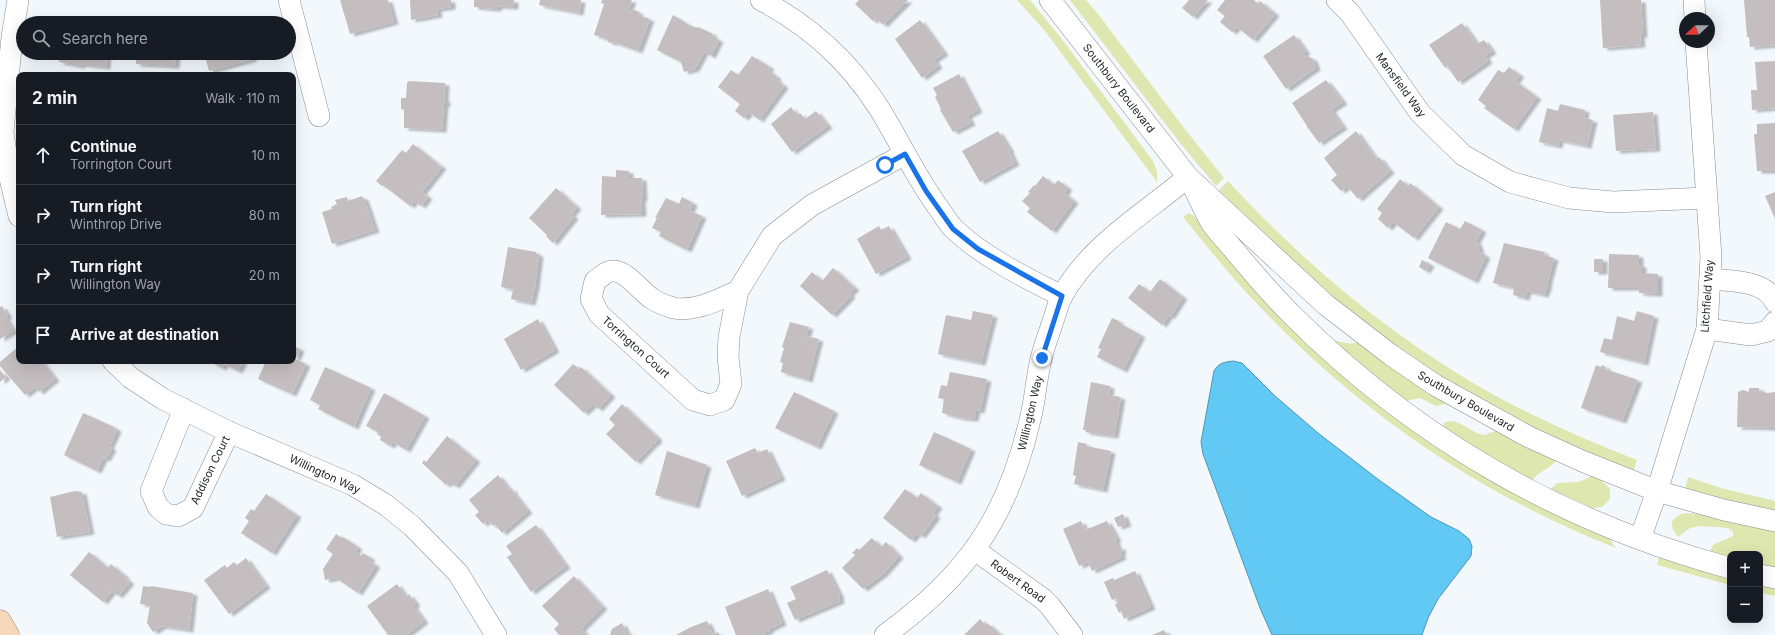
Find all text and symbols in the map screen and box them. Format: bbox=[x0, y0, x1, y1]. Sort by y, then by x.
north arrow bbox=[1679, 12, 1715, 48]
search box bbox=[16, 16, 296, 60]
icon: search bbox=[30, 27, 52, 49]
text: Search here bbox=[62, 29, 148, 48]
street label: Southbury Boulevard bbox=[1080, 41, 1158, 135]
street label: Mansfield Way bbox=[1373, 50, 1429, 120]
text: 2 min bbox=[32, 88, 77, 108]
text: Walk · 110 m bbox=[205, 90, 280, 106]
text: Continue bbox=[70, 137, 137, 156]
icon: ahead bbox=[32, 144, 54, 166]
text: 10 m bbox=[251, 147, 280, 163]
text: Torrington Court bbox=[70, 156, 172, 172]
route start bbox=[876, 156, 894, 174]
text: Turn right bbox=[70, 197, 142, 216]
icon: right bbox=[32, 204, 54, 226]
text: 80 m bbox=[249, 207, 280, 223]
text: Winthrop Drive bbox=[70, 216, 162, 232]
text: Turn right bbox=[70, 257, 142, 276]
street label: Litchfield Way bbox=[1697, 259, 1717, 333]
icon: right bbox=[32, 264, 54, 286]
text: 20 m bbox=[249, 267, 280, 283]
text: Willington Way bbox=[70, 276, 161, 292]
street label: Torrington Court bbox=[599, 313, 673, 381]
icon: arrive bbox=[32, 324, 54, 346]
text: Arrive at destination bbox=[70, 325, 219, 344]
route end bbox=[1033, 349, 1051, 367]
street label: Southbury Boulevard bbox=[1415, 368, 1517, 434]
street label: Willington Way bbox=[1015, 374, 1045, 452]
street label: Addison Court bbox=[187, 433, 233, 507]
street label: Willington Way bbox=[287, 451, 363, 497]
map controls bbox=[1727, 551, 1763, 623]
button: + bbox=[1727, 551, 1763, 587]
street label: Robert Road bbox=[988, 556, 1048, 606]
button: − bbox=[1727, 587, 1763, 623]

